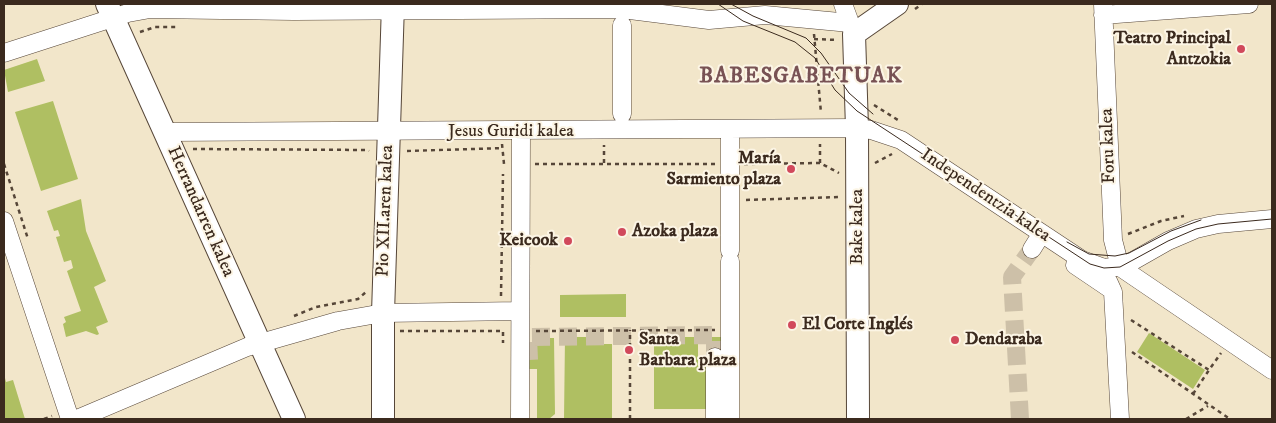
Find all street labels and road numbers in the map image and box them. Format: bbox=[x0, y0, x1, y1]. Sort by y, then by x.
street label: Foru kalea bbox=[1097, 108, 1121, 184]
street label: Jesus Guridi kalea bbox=[448, 121, 574, 143]
street label: Herrandarren kalea bbox=[162, 143, 238, 281]
street label: Pio XII.aren kalea bbox=[373, 145, 399, 277]
street label: Independentzia kalea bbox=[916, 145, 1054, 247]
street label: Bake kalea bbox=[847, 189, 869, 265]

